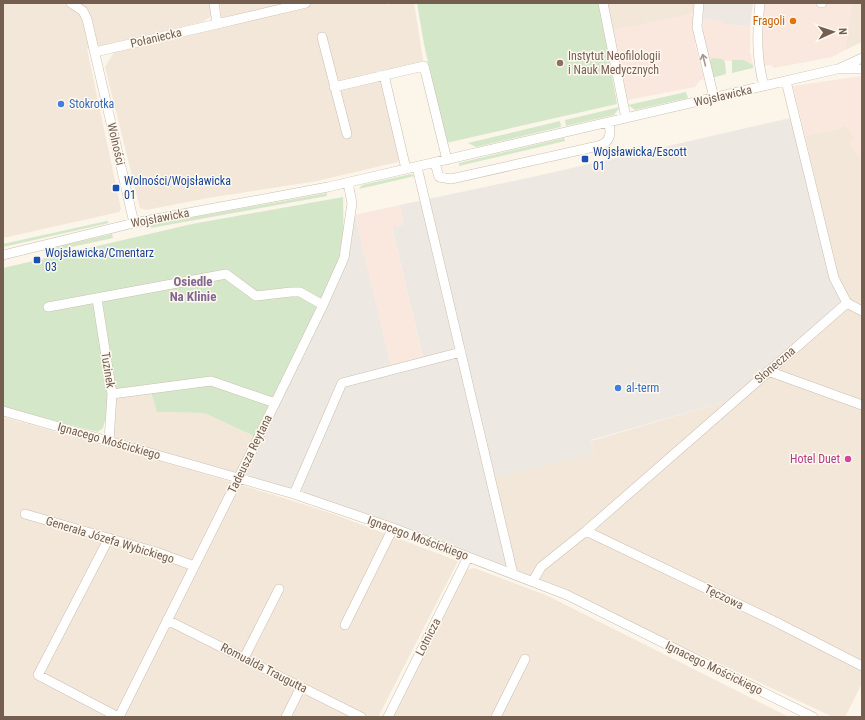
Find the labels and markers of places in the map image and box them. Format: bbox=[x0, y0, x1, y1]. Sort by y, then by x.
place label: Fragoli bbox=[753, 14, 785, 28]
marker: Fragoli bbox=[788, 16, 798, 26]
place label: Instytut Neofilologii i Nauk Medycznych bbox=[568, 49, 660, 77]
marker: Instytut Neofilologii i Nauk Medycznych bbox=[555, 58, 565, 68]
place label: Stokrotka bbox=[69, 97, 115, 111]
marker: Stokrotka bbox=[56, 99, 66, 109]
place label: Wojsławicka/Escott 01 bbox=[593, 145, 687, 173]
marker: Wojsławicka/Escott 01 bbox=[580, 154, 590, 164]
place label: Wolności/Wojsławicka 01 bbox=[124, 174, 231, 202]
marker: Wolności/Wojsławicka 01 bbox=[111, 183, 121, 193]
place label: Wojsławicka/Cmentarz 03 bbox=[45, 246, 154, 274]
marker: Wojsławicka/Cmentarz 03 bbox=[32, 255, 42, 265]
place label: al-term bbox=[626, 381, 659, 395]
marker: al-term bbox=[613, 383, 623, 393]
place label: Hotel Duet bbox=[790, 452, 840, 466]
marker: Hotel Duet bbox=[843, 454, 853, 464]

